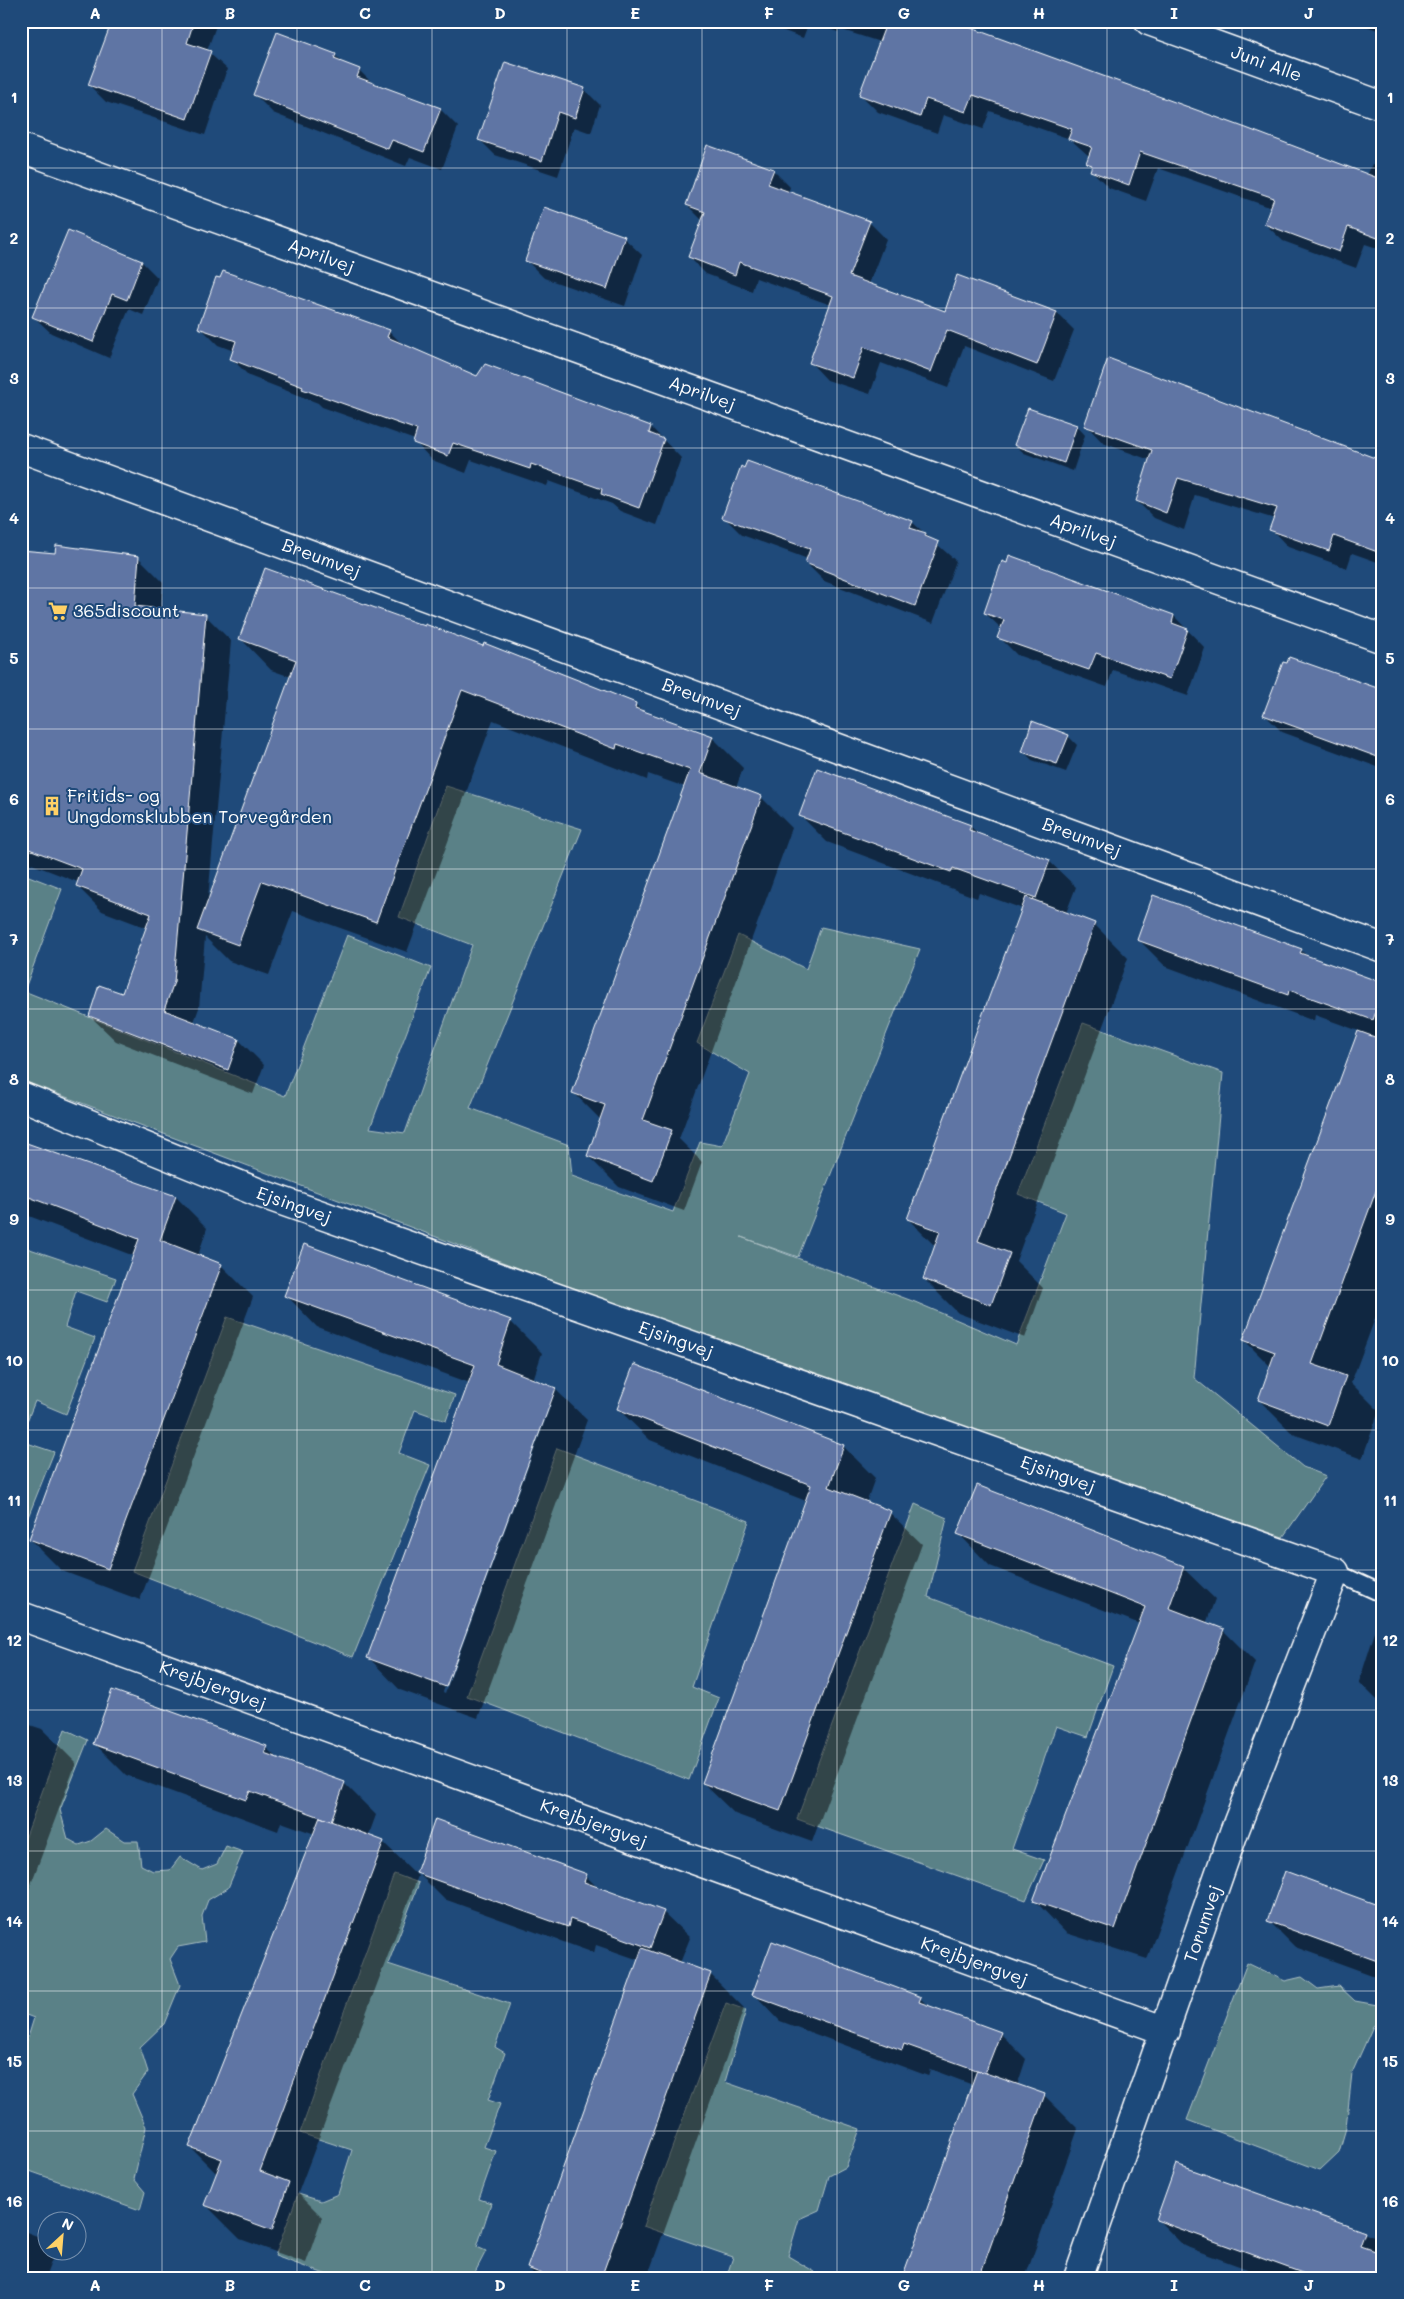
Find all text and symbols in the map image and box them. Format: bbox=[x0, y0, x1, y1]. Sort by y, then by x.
text: A bbox=[89, 2, 101, 23]
text: B bbox=[225, 2, 235, 23]
text: C bbox=[359, 2, 371, 23]
text: D bbox=[494, 2, 506, 23]
text: E bbox=[630, 2, 640, 23]
text: F bbox=[764, 2, 774, 23]
text: G bbox=[898, 2, 910, 23]
text: H bbox=[1033, 2, 1045, 23]
text: I bbox=[1170, 2, 1178, 23]
text: J bbox=[1304, 2, 1314, 23]
street label: Juni Alle bbox=[1228, 39, 1306, 87]
text: 1 bbox=[10, 86, 18, 107]
text: 1 bbox=[1386, 86, 1394, 107]
text: 2 bbox=[10, 227, 19, 248]
text: 2 bbox=[1386, 227, 1395, 248]
street label: Aprilvej bbox=[285, 232, 358, 278]
text: 3 bbox=[9, 367, 19, 388]
text: 3 bbox=[1385, 367, 1395, 388]
street label: Aprilvej bbox=[666, 370, 739, 416]
text: 4 bbox=[9, 507, 19, 528]
street label: Aprilvej bbox=[1047, 507, 1120, 553]
text: 4 bbox=[1385, 507, 1395, 528]
street label: Breumvej bbox=[279, 532, 365, 583]
place label: 365discount bbox=[73, 598, 180, 622]
supermarket icon: 365discount bbox=[47, 600, 69, 622]
text: 5 bbox=[9, 647, 19, 668]
text: 5 bbox=[1385, 647, 1395, 668]
street label: Breumvej bbox=[659, 671, 745, 722]
place label: Fritids- og Ungdomsklubben Torvegården bbox=[67, 783, 332, 828]
text: 6 bbox=[9, 788, 19, 809]
text: 6 bbox=[1385, 788, 1395, 809]
building icon: Fritids- og Ungdomsklubben Torvegården bbox=[41, 795, 63, 817]
street label: Breumvej bbox=[1039, 811, 1125, 862]
text: 7 bbox=[10, 928, 19, 949]
text: 7 bbox=[1386, 928, 1395, 949]
text: 8 bbox=[9, 1068, 19, 1089]
text: 8 bbox=[1385, 1068, 1395, 1089]
street label: Ejsingvej bbox=[254, 1180, 335, 1229]
text: 9 bbox=[9, 1208, 19, 1229]
text: 9 bbox=[1385, 1208, 1395, 1229]
street label: Ejsingvej bbox=[636, 1315, 717, 1363]
text: 10 bbox=[5, 1349, 23, 1370]
text: 10 bbox=[1381, 1349, 1399, 1370]
street label: Ejsingvej bbox=[1018, 1449, 1099, 1498]
text: 11 bbox=[7, 1489, 21, 1510]
text: 11 bbox=[1383, 1489, 1397, 1510]
text: 12 bbox=[6, 1629, 22, 1650]
text: 12 bbox=[1382, 1629, 1398, 1650]
street label: Krejbjergvej bbox=[156, 1654, 270, 1715]
text: 13 bbox=[6, 1769, 23, 1790]
text: 13 bbox=[1382, 1769, 1399, 1790]
street label: Krejbjergvej bbox=[537, 1792, 651, 1853]
street label: Torumvej bbox=[1178, 1882, 1227, 1966]
text: 14 bbox=[5, 1910, 23, 1931]
text: 14 bbox=[1381, 1910, 1399, 1931]
street label: Krejbjergvej bbox=[918, 1930, 1031, 1991]
text: 15 bbox=[6, 2050, 22, 2071]
text: 15 bbox=[1382, 2050, 1398, 2071]
text: 16 bbox=[6, 2190, 23, 2211]
text: 16 bbox=[1382, 2190, 1399, 2211]
north arrow bbox=[38, 2212, 88, 2262]
text: N bbox=[59, 2213, 77, 2235]
text: A bbox=[89, 2274, 101, 2295]
text: B bbox=[225, 2274, 235, 2295]
text: C bbox=[359, 2274, 371, 2295]
text: D bbox=[494, 2274, 506, 2295]
text: E bbox=[630, 2274, 640, 2295]
text: F bbox=[764, 2274, 774, 2295]
text: G bbox=[898, 2274, 910, 2295]
text: H bbox=[1033, 2274, 1045, 2295]
text: I bbox=[1170, 2274, 1178, 2295]
text: J bbox=[1304, 2274, 1314, 2295]

